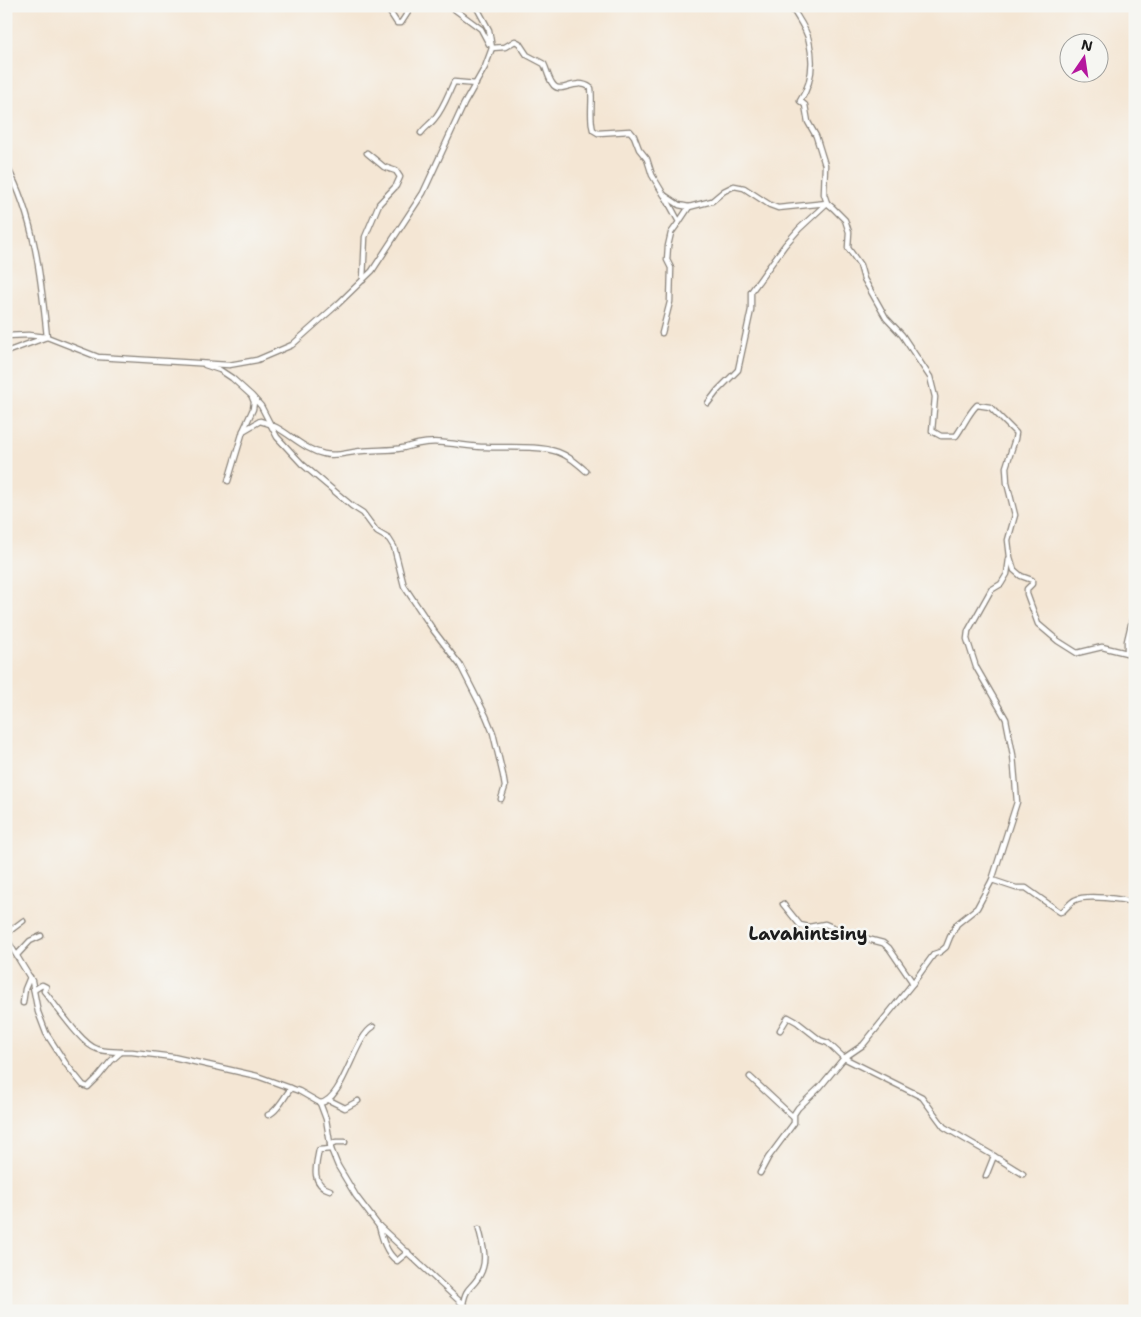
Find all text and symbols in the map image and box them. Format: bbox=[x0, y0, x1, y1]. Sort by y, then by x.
north arrow bbox=[1058, 32, 1108, 82]
text: N bbox=[1079, 35, 1094, 55]
district label: Lavahintsiny bbox=[749, 922, 867, 946]

